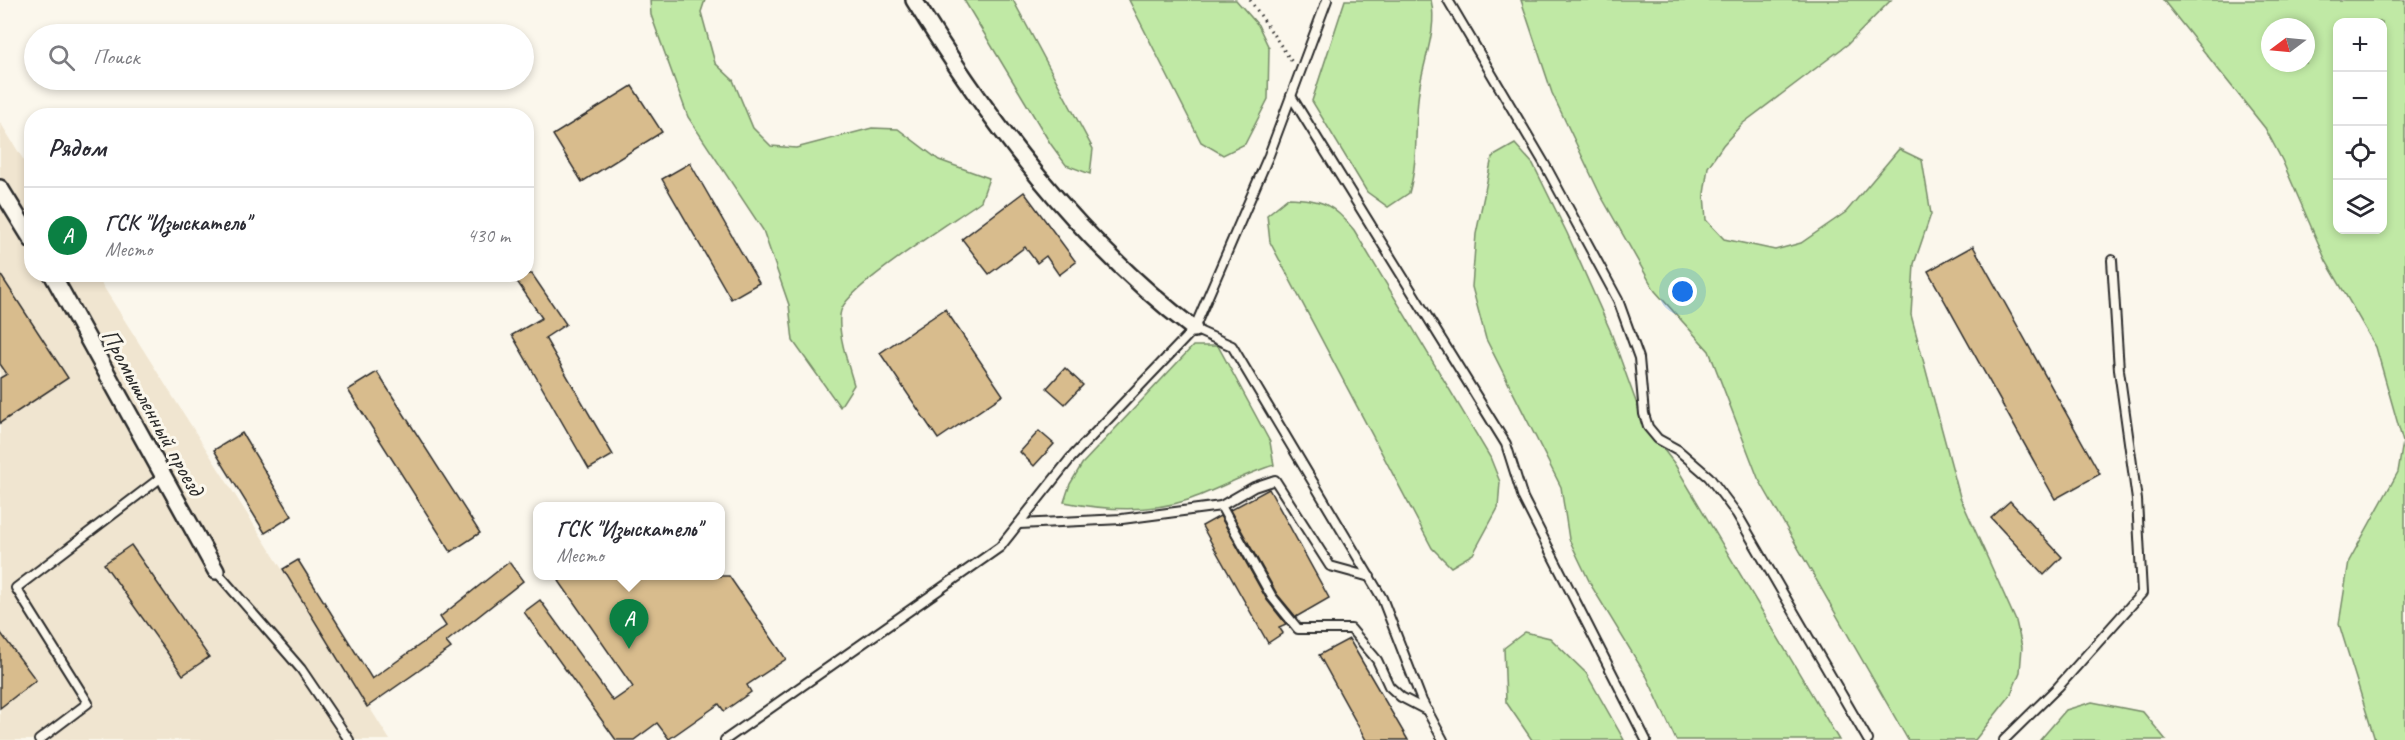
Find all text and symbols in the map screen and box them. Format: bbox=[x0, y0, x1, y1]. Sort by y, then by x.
north arrow bbox=[2261, 18, 2315, 72]
map controls bbox=[2333, 18, 2387, 234]
button: + bbox=[2333, 18, 2387, 72]
search box bbox=[24, 24, 534, 90]
icon: search bbox=[45, 41, 78, 74]
text: Поиск bbox=[93, 43, 139, 71]
button: − bbox=[2333, 72, 2387, 126]
button: locate bbox=[2333, 126, 2387, 180]
text: Рядом bbox=[48, 131, 106, 164]
button: layers bbox=[2333, 180, 2387, 234]
text: ГСК "Изыскатель" bbox=[105, 209, 250, 237]
text: A bbox=[62, 223, 73, 248]
text: 430 m bbox=[467, 223, 510, 248]
text: Место bbox=[105, 237, 152, 262]
your location bbox=[1668, 277, 1697, 306]
street label: Промышленный проезд bbox=[95, 323, 212, 503]
popup bbox=[533, 502, 725, 580]
text: ГСК "Изыскатель" bbox=[556, 515, 702, 543]
text: Место bbox=[556, 543, 604, 568]
pin: A bbox=[610, 600, 648, 649]

